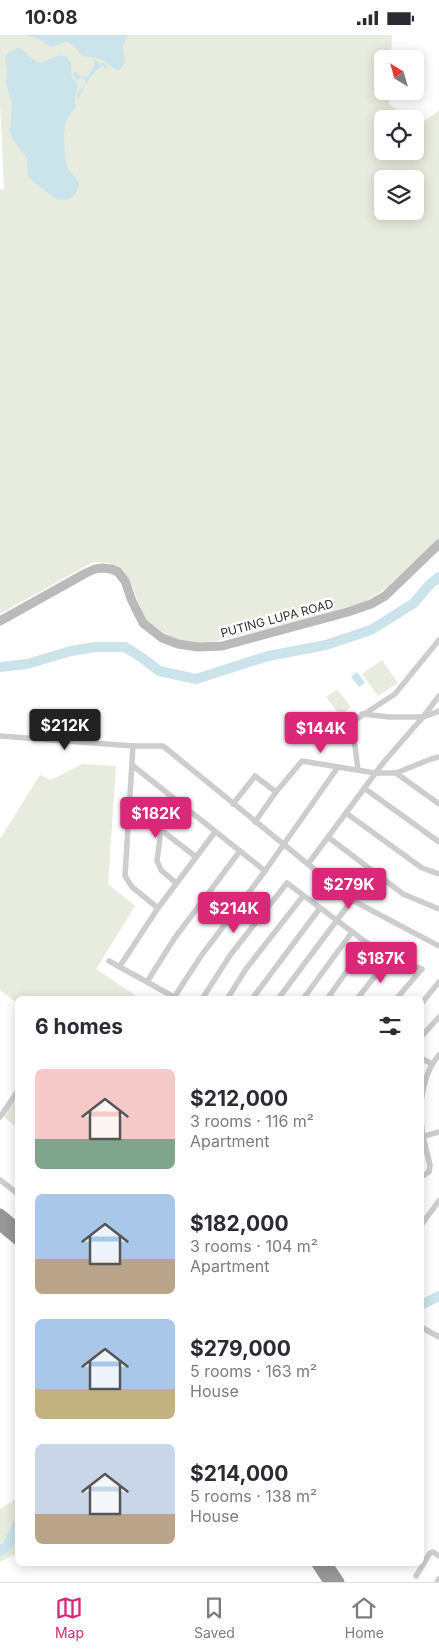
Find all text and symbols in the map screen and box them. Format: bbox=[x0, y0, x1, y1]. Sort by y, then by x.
text: 10:08 bbox=[25, 6, 78, 29]
north arrow bbox=[374, 50, 424, 100]
map controls bbox=[374, 50, 424, 220]
button: locate bbox=[374, 110, 424, 160]
button: layers bbox=[374, 170, 424, 220]
street label: PUTING LUPA ROAD bbox=[219, 596, 335, 640]
pin: $212K bbox=[30, 709, 100, 751]
pin: $144K bbox=[286, 711, 356, 754]
text: $212K bbox=[40, 715, 90, 735]
text: $144K bbox=[296, 718, 346, 738]
pin: $182K bbox=[121, 797, 191, 839]
text: $182K bbox=[131, 803, 181, 823]
pin: $279K bbox=[314, 867, 384, 910]
text: $279K bbox=[323, 874, 375, 894]
pin: $214K bbox=[199, 891, 269, 934]
text: $214K bbox=[209, 898, 259, 918]
pin: $187K bbox=[346, 941, 416, 984]
text: $187K bbox=[357, 948, 405, 968]
icon: filters bbox=[376, 1012, 404, 1040]
text: 6 homes bbox=[35, 1014, 123, 1039]
text: $212,000 bbox=[190, 1086, 288, 1111]
icon: home bbox=[75, 1089, 135, 1149]
text: 3 rooms · 116 m² bbox=[190, 1111, 314, 1131]
text: Apartment bbox=[190, 1131, 270, 1151]
text: $182,000 bbox=[190, 1211, 289, 1236]
icon: home bbox=[75, 1214, 135, 1274]
text: 3 rooms · 104 m² bbox=[190, 1236, 318, 1256]
text: Apartment bbox=[190, 1256, 270, 1276]
text: $279,000 bbox=[190, 1336, 291, 1361]
icon: home bbox=[75, 1339, 135, 1399]
text: 5 rooms · 163 m² bbox=[190, 1361, 317, 1381]
text: House bbox=[190, 1381, 239, 1401]
text: $214,000 bbox=[190, 1461, 288, 1486]
icon: home bbox=[75, 1464, 135, 1524]
text: 5 rooms · 138 m² bbox=[190, 1486, 317, 1506]
text: House bbox=[190, 1506, 239, 1526]
tab: Map bbox=[55, 1594, 84, 1641]
tab: Saved bbox=[194, 1594, 235, 1641]
tab: Home bbox=[345, 1594, 384, 1641]

